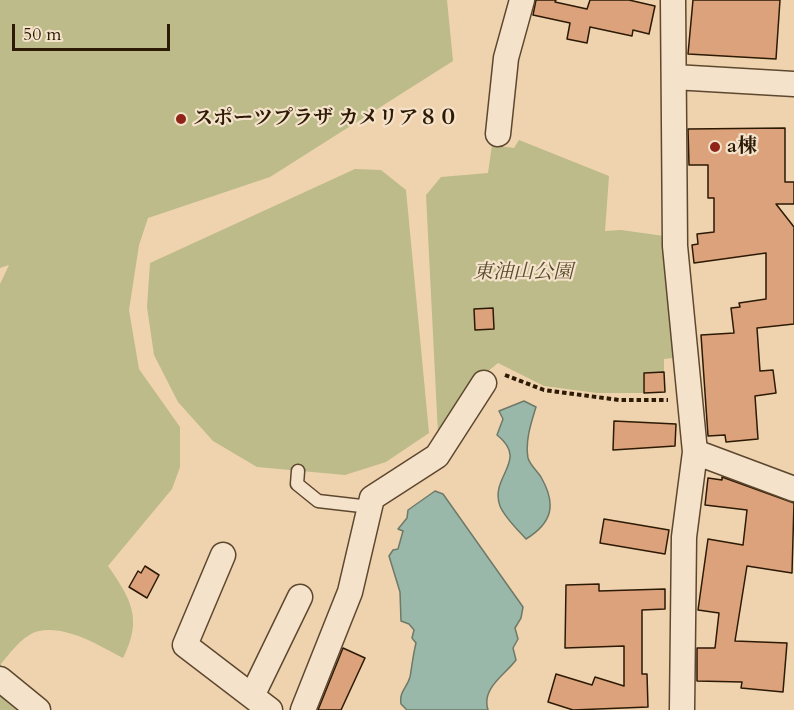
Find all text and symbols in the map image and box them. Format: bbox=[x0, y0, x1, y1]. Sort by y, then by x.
scale bar bbox=[15, 12, 172, 50]
text: 50 m bbox=[23, 22, 62, 47]
place label: スポーツプラザ カメリア８０ bbox=[193, 107, 458, 131]
marker: スポーツプラザ カメリア８０ bbox=[174, 112, 188, 126]
place label: a棟 bbox=[727, 135, 757, 159]
marker: a棟 bbox=[708, 140, 722, 154]
park label: 東油山公園 bbox=[473, 261, 573, 285]

